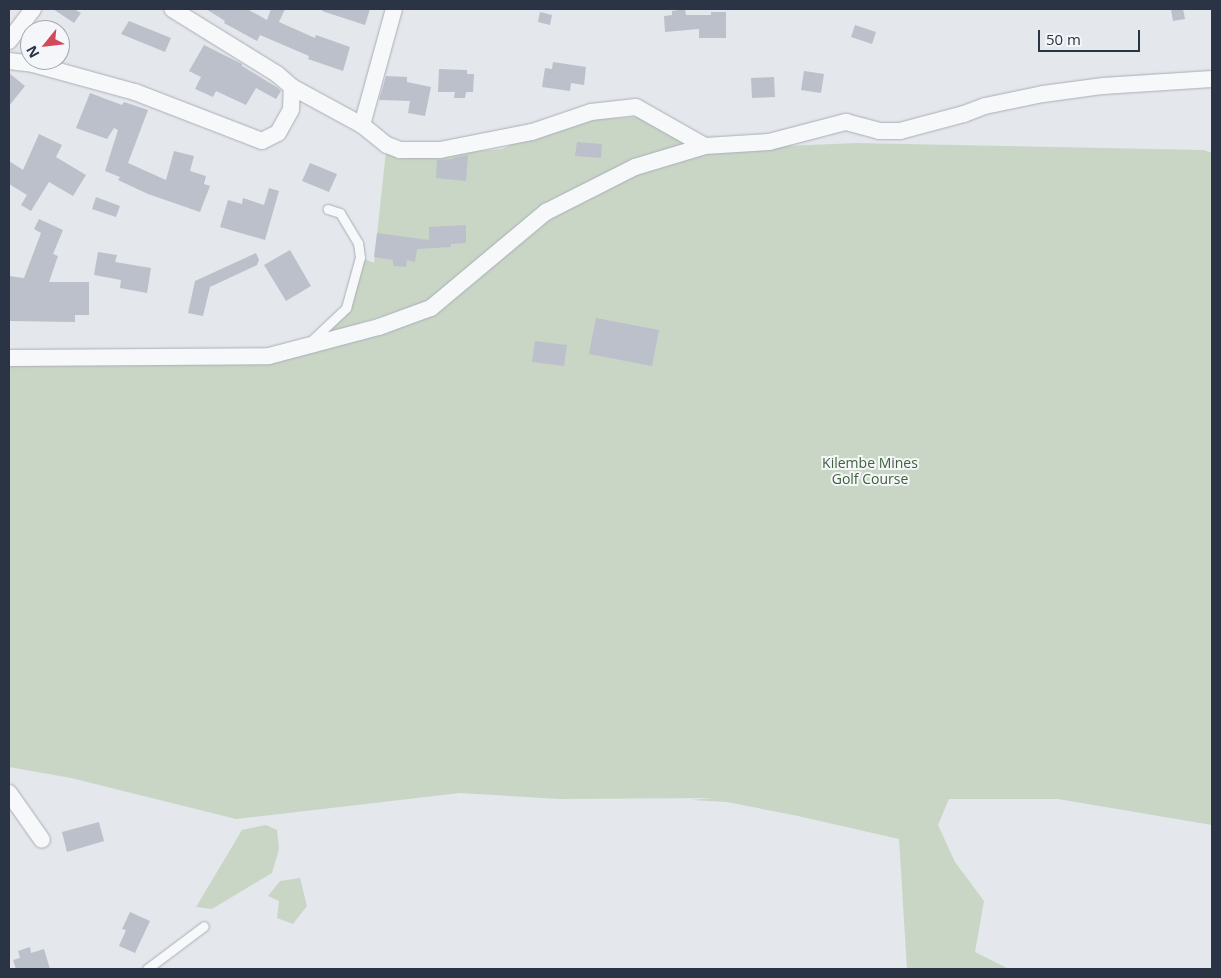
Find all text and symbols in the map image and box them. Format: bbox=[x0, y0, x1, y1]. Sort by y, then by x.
north arrow bbox=[20, 20, 70, 70]
scale bar bbox=[1041, 20, 1144, 52]
text: 50 m bbox=[1046, 29, 1081, 49]
text: N bbox=[21, 42, 43, 62]
park label: Kilembe Mines Golf Course bbox=[822, 455, 918, 488]

